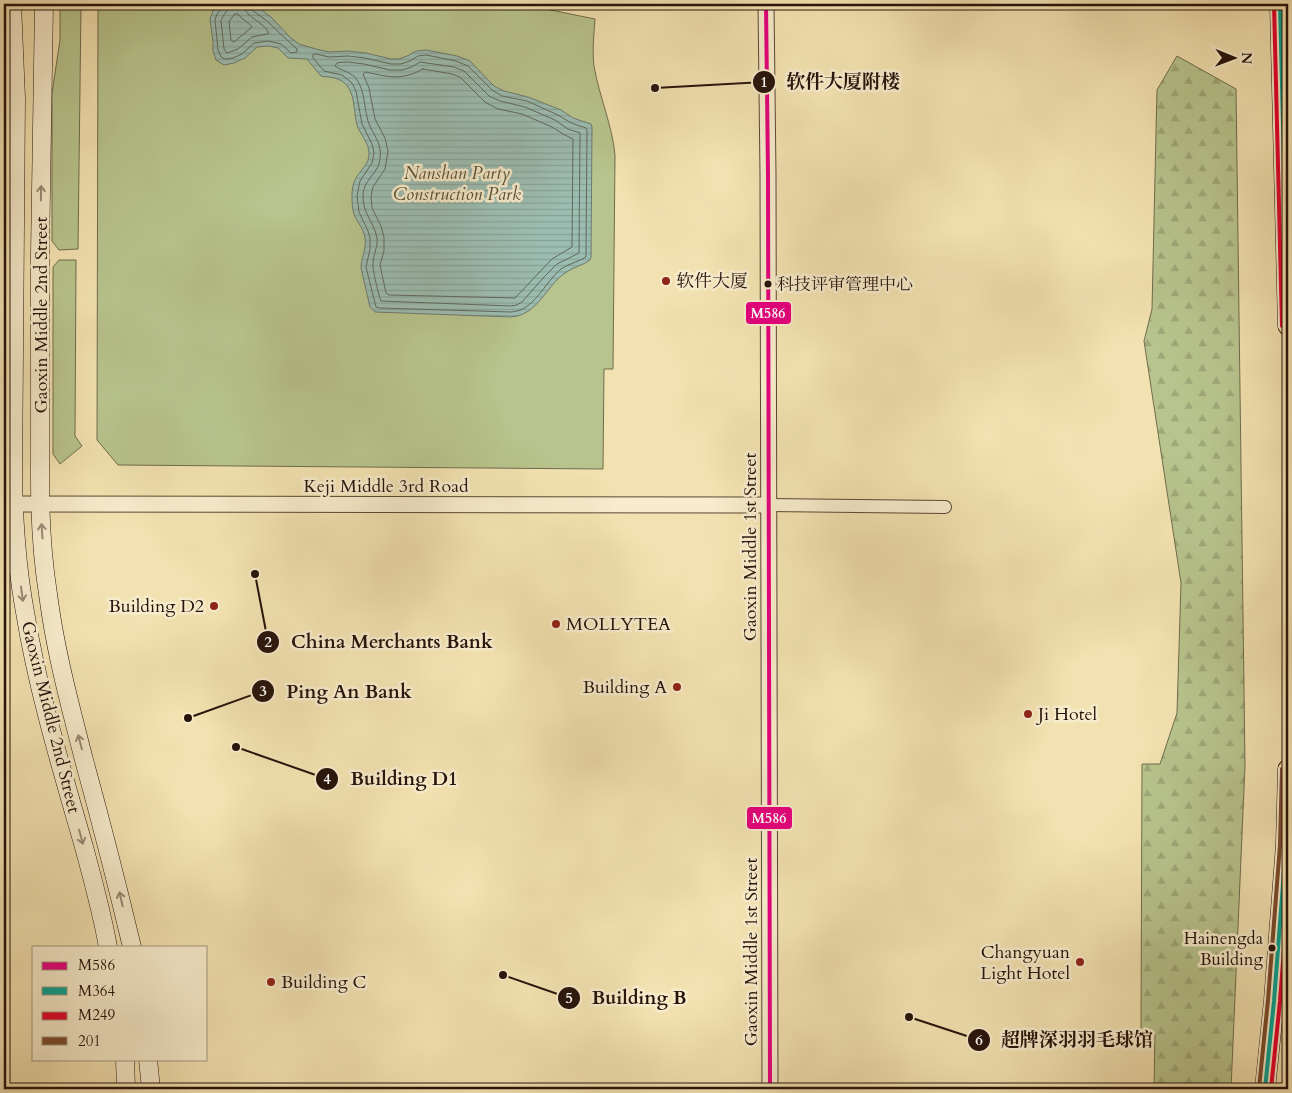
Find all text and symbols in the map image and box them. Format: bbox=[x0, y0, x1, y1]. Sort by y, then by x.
north arrow bbox=[1210, 32, 1260, 82]
text: N bbox=[1237, 52, 1256, 64]
callout: 软件大厦附楼 bbox=[751, 65, 910, 99]
text: 软件大厦附楼 bbox=[786, 69, 900, 95]
text: 1 bbox=[760, 72, 768, 92]
park label: Nanshan Party Construction Park bbox=[393, 161, 521, 207]
one-way arrow bbox=[36, 186, 46, 202]
street label: Gaoxin Middle 2nd Street bbox=[29, 216, 54, 413]
place label: 软件大厦 bbox=[676, 269, 748, 294]
place label: 科技评审管理中心 bbox=[777, 273, 913, 296]
marker: 软件大厦 bbox=[660, 275, 672, 287]
marker: 科技评审管理中心 bbox=[763, 279, 773, 289]
line badge: M586 bbox=[745, 301, 792, 325]
text: M586 bbox=[750, 304, 786, 323]
street label: Gaoxin Middle 1st Street bbox=[738, 452, 763, 641]
street label: Keji Middle 3rd Road bbox=[303, 474, 469, 499]
one-way arrow bbox=[37, 523, 46, 539]
one-way arrow bbox=[17, 586, 27, 602]
place label: Building D2 bbox=[109, 594, 204, 619]
marker: Building D2 bbox=[208, 600, 220, 612]
place label: MOLLYTEA bbox=[566, 612, 671, 637]
marker: MOLLYTEA bbox=[550, 618, 562, 630]
street label: Gaoxin Middle 2nd Street bbox=[15, 619, 87, 816]
callout: China Merchants Bank bbox=[256, 625, 503, 659]
text: China Merchants Bank bbox=[291, 629, 493, 655]
text: 2 bbox=[264, 632, 272, 652]
callout: Ping An Bank bbox=[251, 674, 422, 708]
place label: Building A bbox=[583, 675, 667, 700]
text: Ping An Bank bbox=[286, 679, 412, 705]
text: 3 bbox=[259, 681, 267, 701]
marker: Building A bbox=[671, 681, 683, 693]
place label: Ji Hotel bbox=[1035, 702, 1098, 727]
marker: Ji Hotel bbox=[1022, 708, 1034, 720]
one-way arrow bbox=[75, 734, 84, 750]
callout: Building D1 bbox=[315, 762, 467, 796]
text: Building D1 bbox=[350, 766, 458, 792]
text: 4 bbox=[323, 769, 331, 789]
line badge: M586 bbox=[746, 806, 793, 830]
text: M586 bbox=[751, 809, 787, 828]
one-way arrow bbox=[77, 829, 86, 845]
street label: Gaoxin Middle 1st Street bbox=[739, 857, 764, 1046]
one-way arrow bbox=[116, 892, 125, 908]
place label: Hainengda Building bbox=[1184, 927, 1264, 971]
place label: Changyuan Light Hotel bbox=[980, 940, 1071, 986]
marker: Hainengda Building bbox=[1267, 943, 1277, 953]
legend bbox=[32, 946, 208, 1060]
text: M586 bbox=[78, 955, 115, 975]
marker: Changyuan Light Hotel bbox=[1074, 956, 1086, 968]
place label: Building C bbox=[281, 970, 367, 995]
marker: Building C bbox=[265, 976, 277, 988]
text: M364 bbox=[78, 981, 115, 1001]
callout: Building B bbox=[556, 981, 696, 1015]
text: Building B bbox=[591, 985, 687, 1011]
text: 5 bbox=[565, 988, 573, 1008]
text: M249 bbox=[78, 1005, 115, 1025]
callout: 超牌深羽羽毛球馆 bbox=[966, 1023, 1163, 1057]
text: 超牌深羽羽毛球馆 bbox=[1001, 1027, 1153, 1053]
text: 6 bbox=[975, 1030, 983, 1050]
text: 201 bbox=[78, 1031, 101, 1051]

